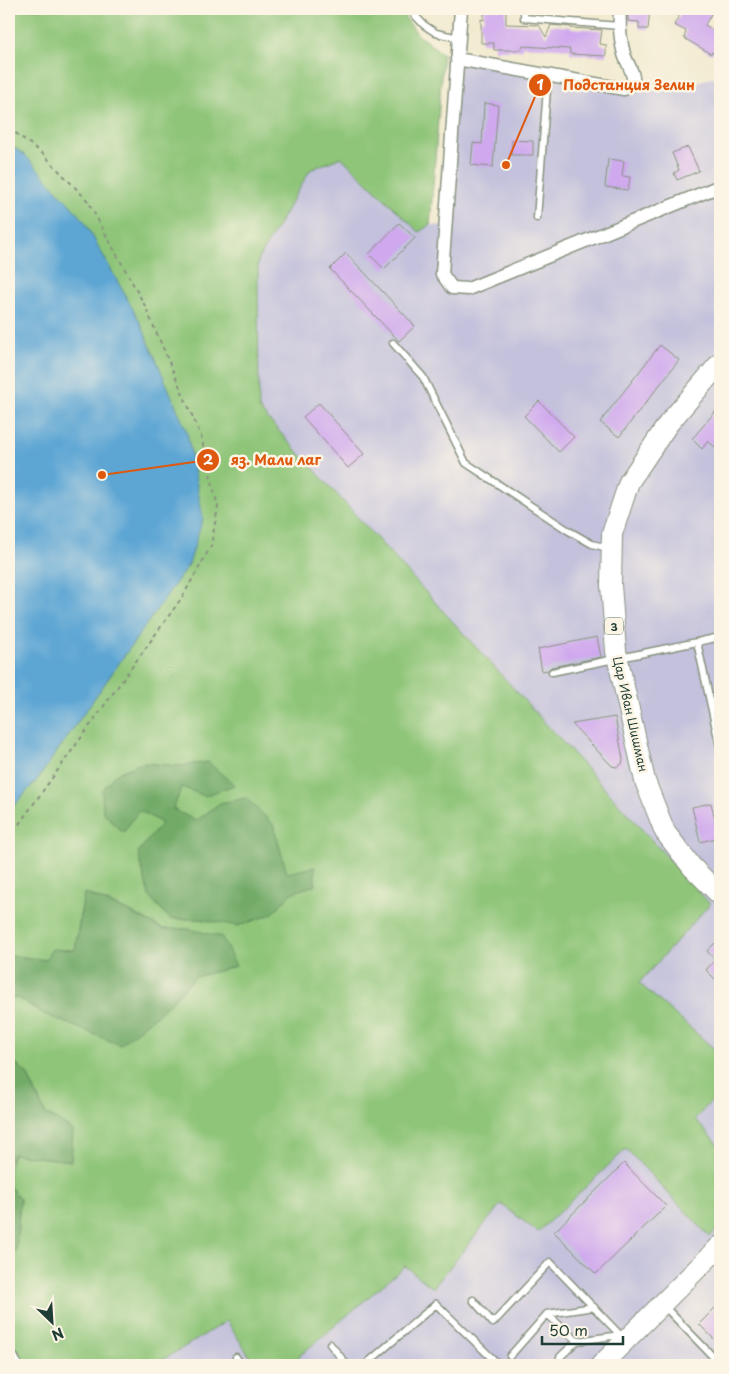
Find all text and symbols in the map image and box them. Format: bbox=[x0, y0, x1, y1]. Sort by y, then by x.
callout: Подстанция Зелин bbox=[528, 71, 704, 100]
text: 1 bbox=[536, 72, 544, 95]
text: Подстанция Зелин bbox=[563, 74, 695, 95]
callout: яз. Мали лаг bbox=[195, 445, 331, 474]
text: 2 bbox=[203, 447, 214, 470]
text: яз. Мали лаг bbox=[231, 449, 322, 470]
road number: 3 bbox=[605, 618, 623, 634]
street label: Цар Иван Шишман bbox=[609, 654, 653, 774]
north arrow bbox=[28, 1296, 78, 1346]
scale bar bbox=[542, 1314, 623, 1346]
text: 50 m bbox=[549, 1318, 588, 1341]
text: N bbox=[48, 1322, 67, 1346]

